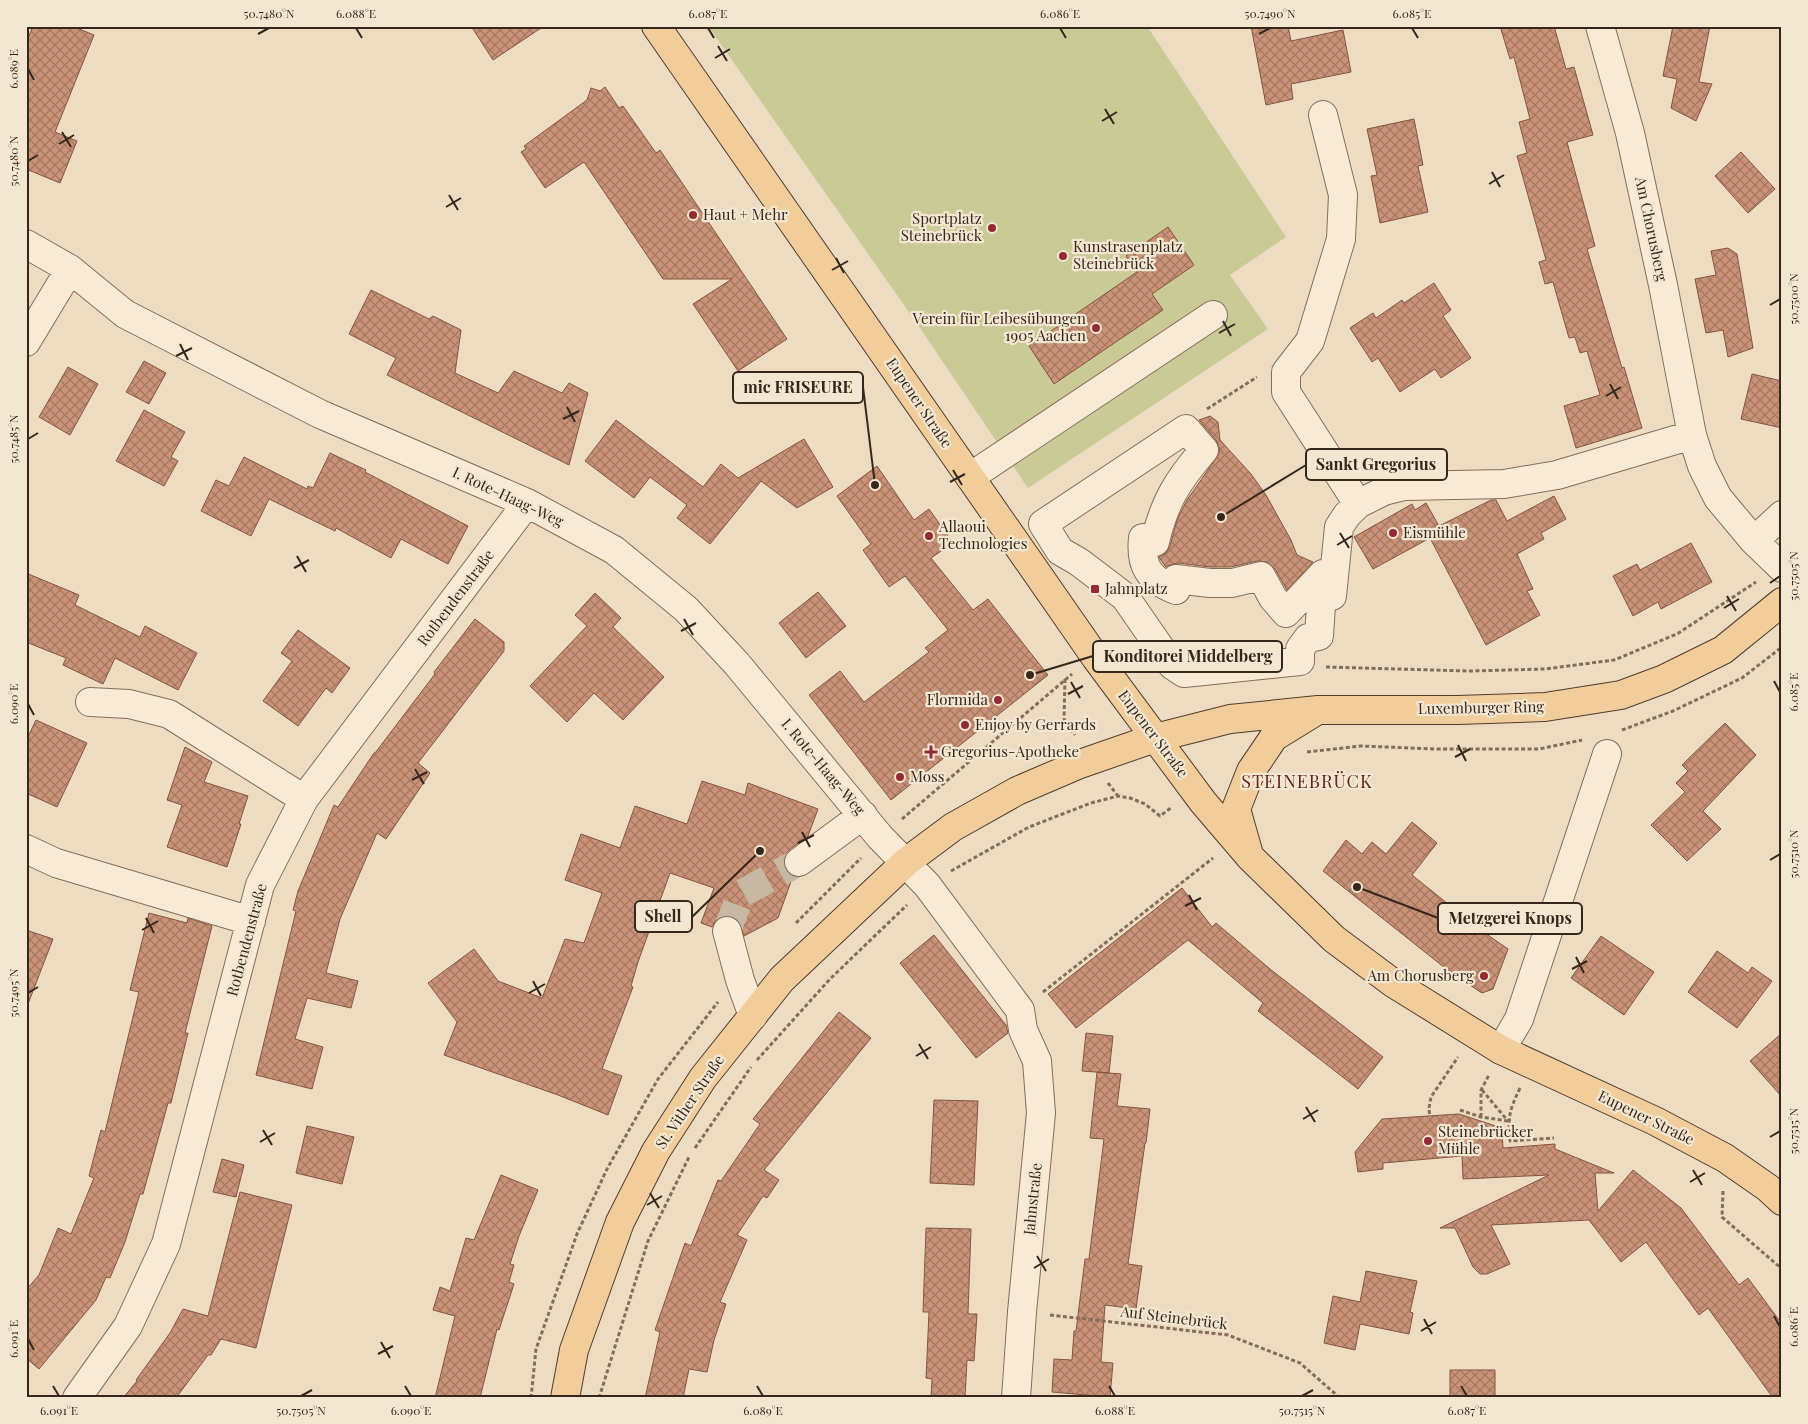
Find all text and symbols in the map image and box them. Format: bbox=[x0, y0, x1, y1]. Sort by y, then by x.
text: 50.7480°N bbox=[243, 5, 295, 21]
text: 6.088°E bbox=[336, 5, 376, 21]
text: 6.087°E bbox=[689, 5, 727, 21]
text: 6.086°E bbox=[1040, 5, 1080, 21]
text: 50.7490°N bbox=[1244, 5, 1296, 21]
text: 6.085°E bbox=[1393, 5, 1431, 21]
text: 6.089°E bbox=[5, 49, 21, 89]
text: 50.7480°N bbox=[5, 135, 21, 187]
street label: Am Chorusberg bbox=[1631, 174, 1673, 283]
place label: Haut + Mehr bbox=[703, 204, 788, 224]
place label: Sportplatz Steinebrück bbox=[901, 208, 983, 245]
marker: Haut + Mehr bbox=[687, 209, 699, 221]
marker: Sportplatz Steinebrück bbox=[986, 222, 998, 234]
place label: Kunstrasenplatz Steinebrück bbox=[1073, 236, 1183, 273]
marker: Kunstrasenplatz Steinebrück bbox=[1057, 250, 1069, 262]
text: 50.7500°N bbox=[1785, 273, 1801, 325]
place label: Verein für Leibesübungen 1905 Aachen bbox=[911, 308, 1086, 345]
marker: Verein für Leibesübungen 1905 Aachen bbox=[1090, 322, 1102, 334]
street label: Eupener Straße bbox=[882, 353, 957, 451]
callout: mic FRISEURE bbox=[733, 372, 863, 403]
text: mic FRISEURE bbox=[743, 376, 853, 397]
text: 50.7485°N bbox=[5, 414, 21, 464]
callout: Sankt Gregorius bbox=[1306, 449, 1447, 480]
text: Sankt Gregorius bbox=[1316, 453, 1436, 474]
street label: I. Rote-Haag-Weg bbox=[450, 462, 567, 531]
place label: Allaoui Technologies bbox=[938, 516, 1027, 553]
place label: Eismühle bbox=[1403, 522, 1466, 542]
marker: Eismühle bbox=[1387, 527, 1399, 539]
marker: Allaoui Technologies bbox=[923, 530, 935, 542]
street label: Rotbendenstraße bbox=[412, 545, 498, 650]
text: 50.7505°N bbox=[1785, 551, 1801, 601]
place label: Jahnplatz bbox=[1104, 578, 1168, 598]
marker: Jahnplatz bbox=[1089, 583, 1101, 595]
callout: Konditorei Middelberg bbox=[1093, 641, 1282, 672]
text: Konditorei Middelberg bbox=[1103, 645, 1273, 666]
text: 6.085°E bbox=[1785, 673, 1801, 711]
text: 6.090°E bbox=[5, 684, 21, 724]
street label: Eupener Straße bbox=[1114, 686, 1193, 781]
place label: Flormida bbox=[927, 689, 989, 709]
marker: Flormida bbox=[992, 694, 1004, 706]
street label: Luxemburger Ring bbox=[1418, 696, 1544, 718]
street label: I. Rote-Haag-Weg bbox=[777, 714, 870, 819]
place label: Enjoy by Gerrards bbox=[975, 714, 1096, 734]
marker: Enjoy by Gerrards bbox=[959, 719, 971, 731]
place label: Gregorius-Apotheke bbox=[941, 741, 1079, 761]
marker: Gregorius-Apotheke bbox=[925, 746, 937, 758]
place label: Moss bbox=[910, 766, 944, 786]
district label: STEINEBRÜCK bbox=[1241, 769, 1373, 793]
marker: Moss bbox=[894, 771, 906, 783]
text: 50.7510°N bbox=[1785, 829, 1801, 878]
street label: Rotbendenstraße bbox=[221, 881, 271, 998]
callout: Shell bbox=[635, 901, 692, 932]
callout: Metzgerei Knops bbox=[1438, 903, 1582, 934]
text: Shell bbox=[644, 905, 682, 926]
text: Metzgerei Knops bbox=[1448, 907, 1572, 928]
place label: Am Chorusberg bbox=[1366, 965, 1474, 985]
text: 50.7495°N bbox=[5, 968, 21, 1018]
marker: Am Chorusberg bbox=[1478, 970, 1490, 982]
street label: St. Vither Straße bbox=[650, 1050, 728, 1152]
street label: Eupener Straße bbox=[1595, 1085, 1698, 1149]
text: 50.7515°N bbox=[1785, 1107, 1801, 1154]
place label: Steinebrücker Mühle bbox=[1438, 1121, 1533, 1158]
marker: Steinebrücker Mühle bbox=[1422, 1135, 1434, 1147]
street label: Jahnstraße bbox=[1018, 1162, 1046, 1237]
street label: Auf Steinebrück bbox=[1118, 1300, 1230, 1334]
text: 6.086°E bbox=[1785, 1307, 1801, 1347]
text: 6.091°E bbox=[5, 1320, 21, 1358]
text: 6.091°E bbox=[40, 1402, 78, 1418]
text: 50.7505°N bbox=[276, 1402, 326, 1418]
text: 6.090°E bbox=[391, 1402, 431, 1418]
text: 6.089°E bbox=[743, 1402, 783, 1418]
text: 6.088°E bbox=[1095, 1402, 1135, 1418]
text: 50.7515°N bbox=[1279, 1402, 1326, 1418]
text: 6.087°E bbox=[1448, 1402, 1486, 1418]

